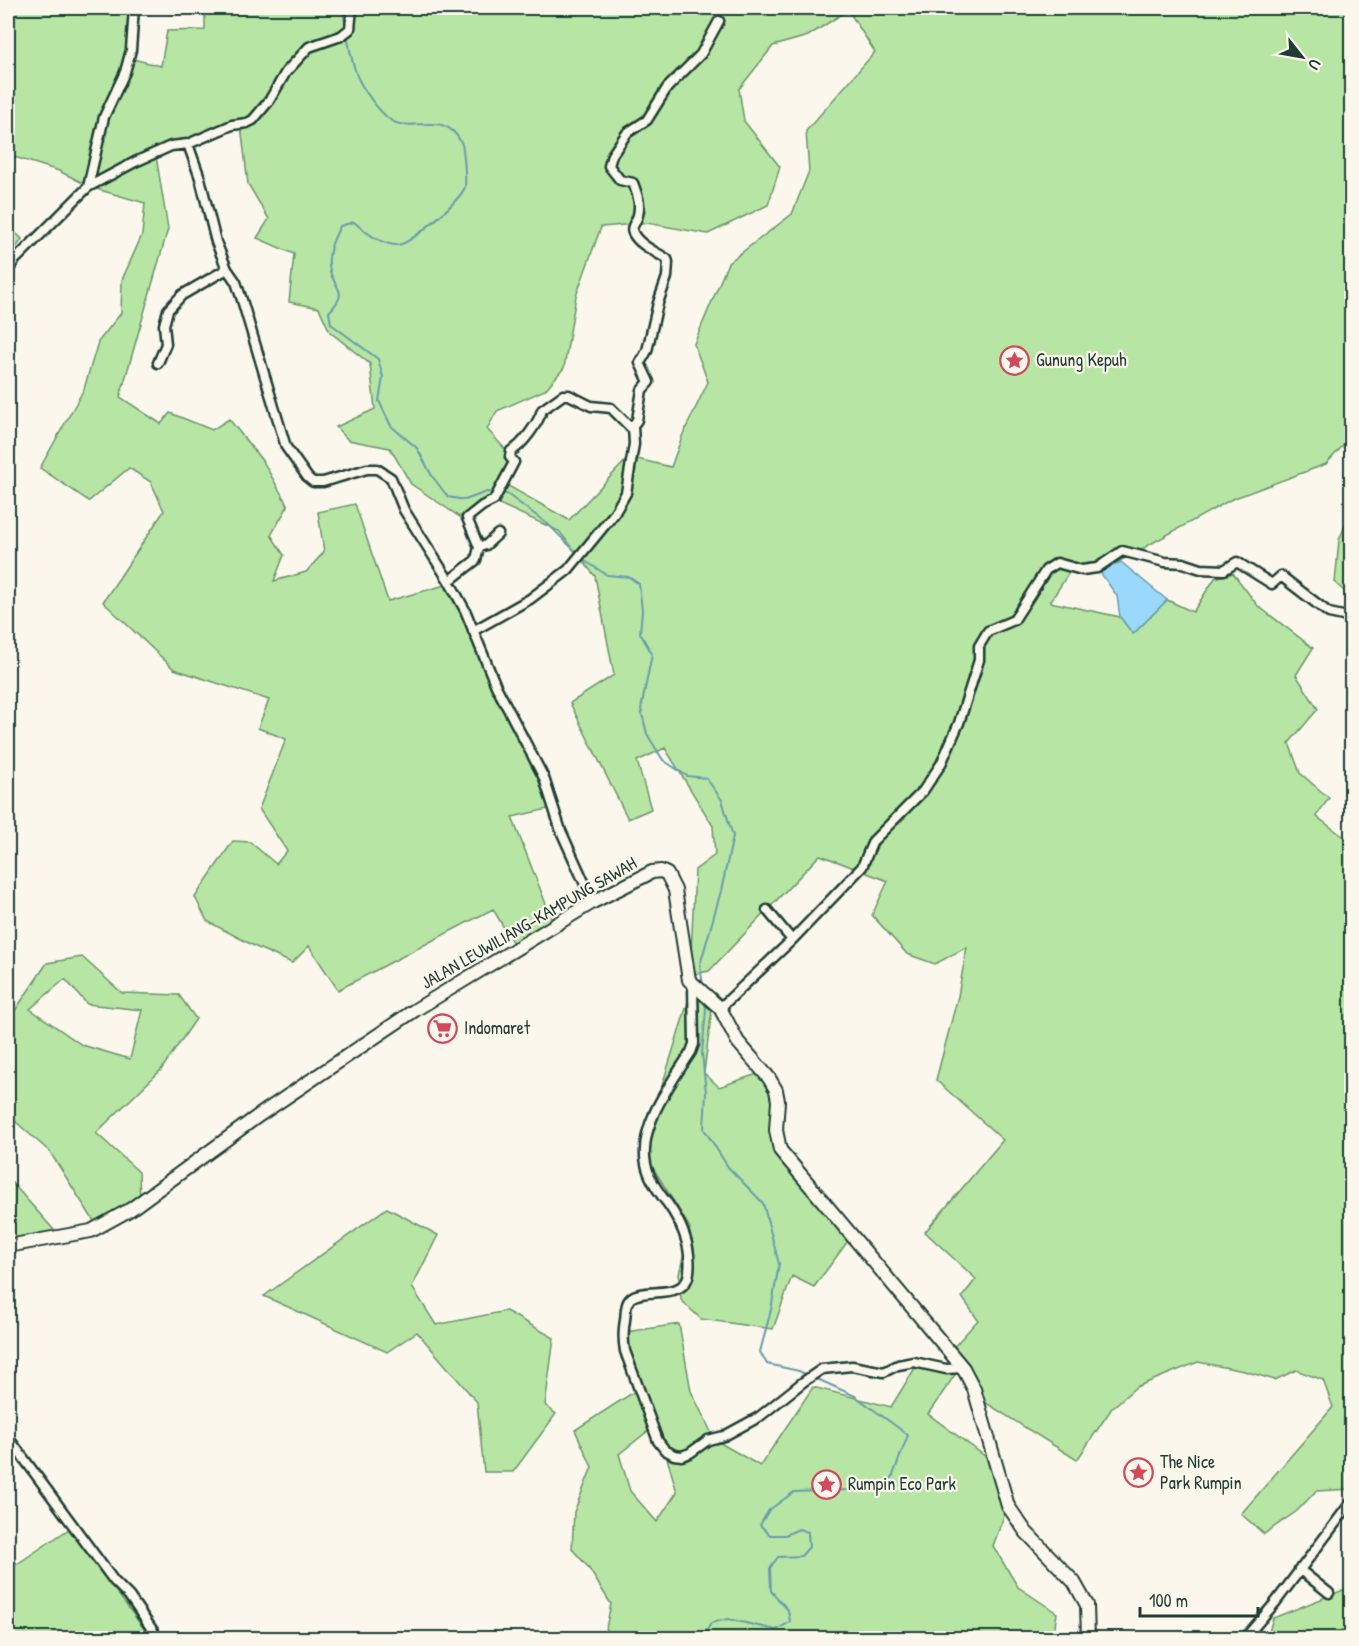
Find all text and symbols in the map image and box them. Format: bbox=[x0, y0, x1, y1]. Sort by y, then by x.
north arrow bbox=[1272, 27, 1332, 87]
text: U bbox=[1303, 55, 1327, 74]
place icon: Gunung Kepuh bbox=[999, 344, 1031, 376]
place label: Gunung Kepuh bbox=[1036, 347, 1127, 372]
street label: JALAN LEUWILIANG–KAMPUNG SAWAH bbox=[416, 850, 641, 995]
supermarket icon: Indomaret bbox=[427, 1012, 459, 1044]
place label: Indomaret bbox=[464, 1015, 531, 1040]
place label: The Nice Park Rumpin bbox=[1160, 1449, 1242, 1495]
place icon: The Nice Park Rumpin bbox=[1123, 1456, 1155, 1488]
place icon: Rumpin Eco Park bbox=[811, 1468, 843, 1500]
place label: Rumpin Eco Park bbox=[848, 1471, 957, 1496]
scale bar bbox=[1140, 1580, 1258, 1618]
text: 100 m bbox=[1149, 1588, 1188, 1613]

